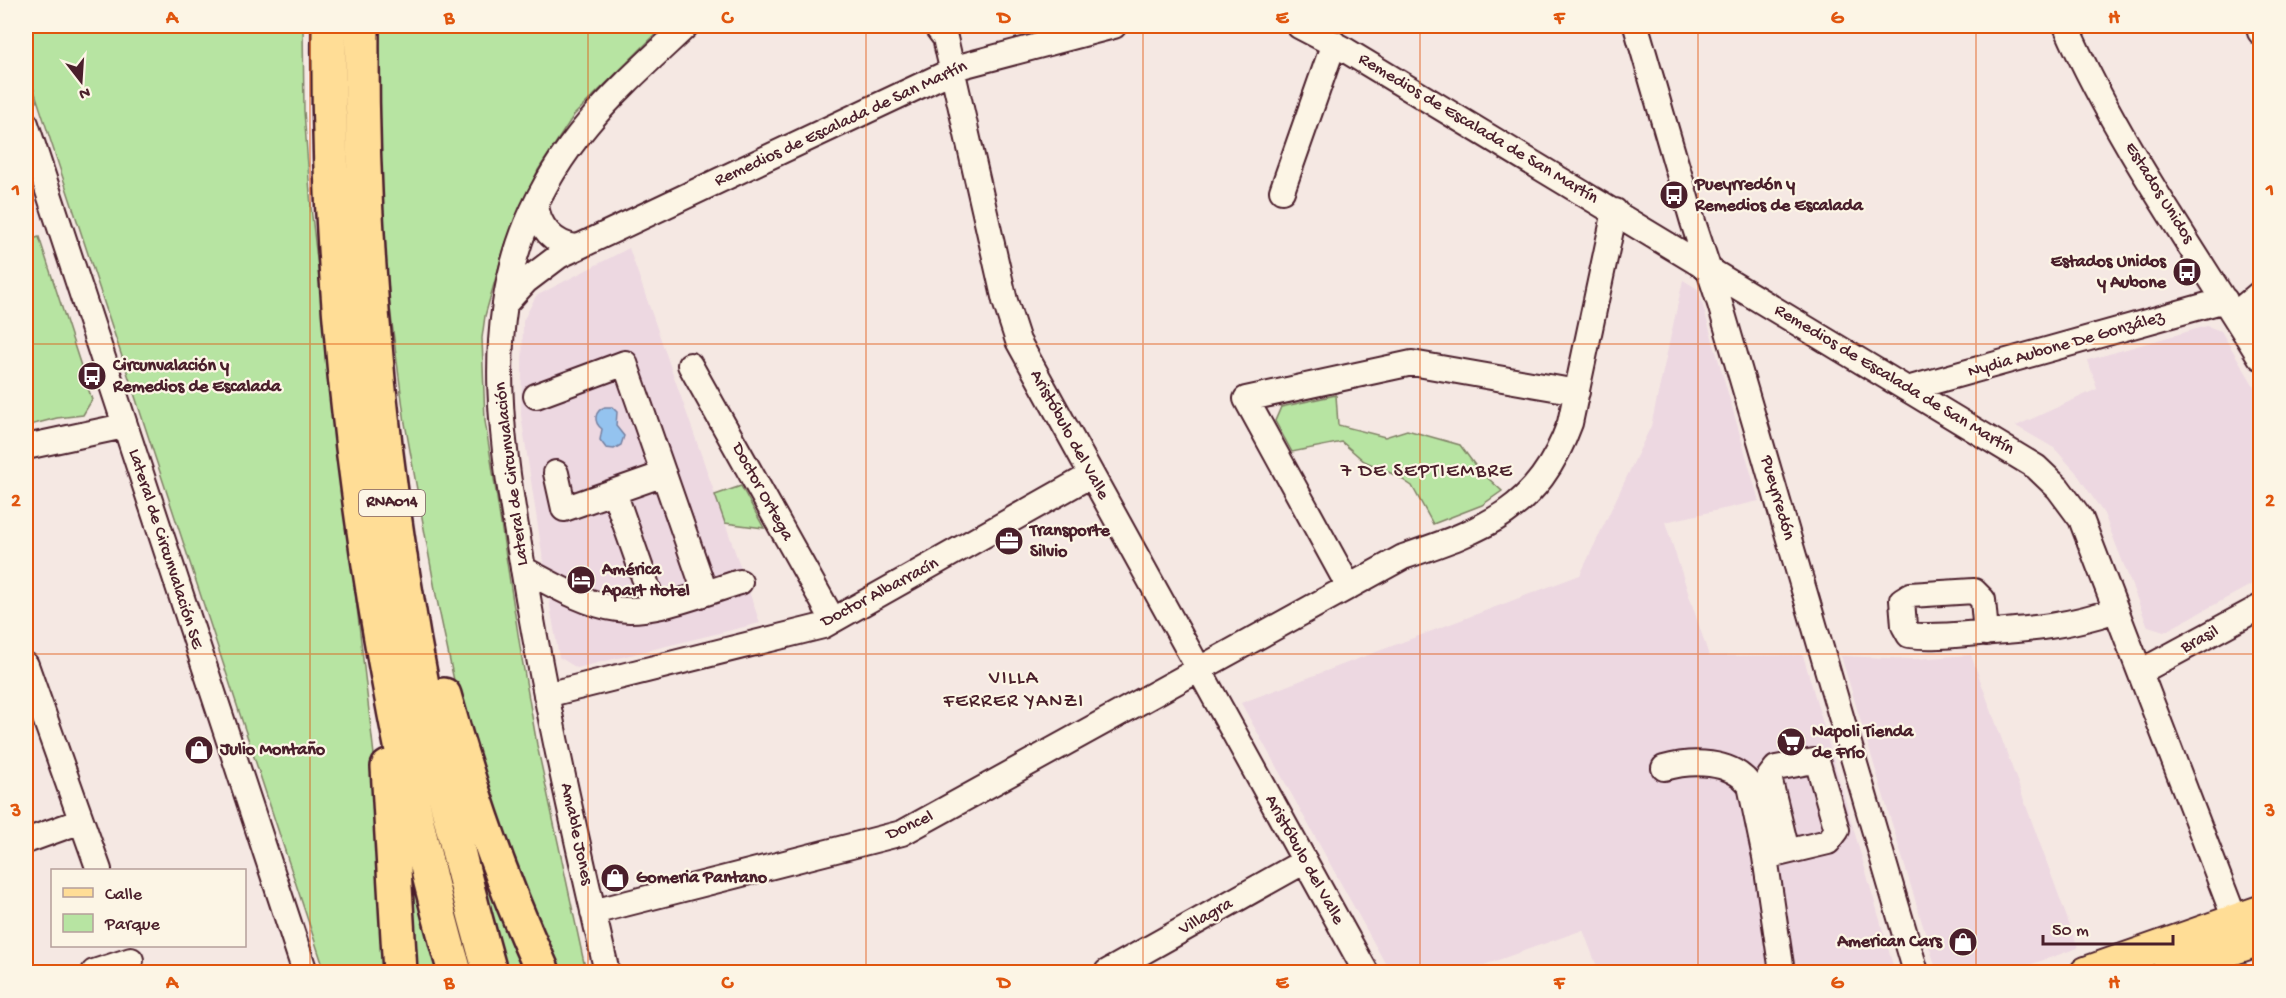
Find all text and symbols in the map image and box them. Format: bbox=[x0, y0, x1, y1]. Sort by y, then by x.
text: A bbox=[165, 8, 180, 31]
text: B bbox=[443, 8, 455, 31]
text: C bbox=[721, 8, 735, 31]
text: D bbox=[995, 8, 1011, 31]
text: E bbox=[1276, 8, 1290, 31]
text: F bbox=[1553, 8, 1566, 31]
text: G bbox=[1831, 8, 1845, 31]
text: H bbox=[2108, 8, 2120, 31]
street label: Remedios de Escalada de San Martín bbox=[1354, 49, 1602, 209]
north arrow bbox=[51, 51, 111, 111]
street label: Remedios de Escalada de San Martín bbox=[711, 56, 971, 192]
text: N bbox=[76, 81, 92, 103]
street label: Estados Unidos bbox=[2120, 139, 2199, 249]
place label: Pueyrredón y Remedios de Escalada bbox=[1694, 175, 1864, 217]
bus stop icon: Pueyrredón y Remedios de Escalada bbox=[1658, 179, 1690, 211]
text: 1 bbox=[11, 180, 20, 203]
text: 1 bbox=[2265, 180, 2274, 203]
place label: Estados Unidos y Aubone bbox=[2051, 252, 2167, 294]
bus stop icon: Estados Unidos y Aubone bbox=[2171, 256, 2203, 288]
street label: Remedios de Escalada de San Martín bbox=[1770, 300, 2018, 460]
street label: Nydia Aubone De González bbox=[1966, 307, 2167, 383]
place label: Circunvalación y Remedios de Escalada bbox=[112, 356, 282, 398]
bus stop icon: Circunvalación y Remedios de Escalada bbox=[76, 360, 108, 392]
street label: Aristóbulo del Valle bbox=[1025, 366, 1114, 504]
street label: Lateral de Circunvalación bbox=[490, 381, 534, 567]
street label: Doctor Ortega bbox=[726, 439, 798, 545]
street label: Lateral de Circunvalación SE bbox=[123, 447, 207, 652]
street label: Pueyrredón bbox=[1755, 452, 1799, 543]
district label: 7 DE SEPTIEMBRE bbox=[1340, 461, 1513, 484]
road number: RNA014 bbox=[359, 490, 425, 516]
text: 2 bbox=[11, 491, 21, 514]
text: 2 bbox=[2265, 491, 2275, 514]
place label: Transporte Silvio bbox=[1028, 521, 1110, 563]
office icon: Transporte Silvio bbox=[993, 525, 1025, 557]
street label: Doctor Albarracín bbox=[817, 553, 943, 633]
place label: América Apart Hotel bbox=[601, 560, 690, 602]
hotel icon: América Apart Hotel bbox=[565, 564, 597, 596]
street label: Brasil bbox=[2177, 621, 2223, 659]
district label: VILLA FERRER YANZI bbox=[942, 668, 1085, 714]
place label: Napoli Tienda de Frío bbox=[1812, 722, 1914, 764]
supermarket icon: Napoli Tienda de Frío bbox=[1775, 726, 1807, 758]
shop icon: Julio Montaño bbox=[183, 734, 215, 766]
place label: Julio Montaño bbox=[219, 740, 326, 761]
street label: Amable Jones bbox=[555, 781, 597, 888]
street label: Aristóbulo del Valle bbox=[1260, 791, 1349, 929]
text: 3 bbox=[10, 801, 21, 824]
text: 3 bbox=[2264, 801, 2275, 824]
street label: Doncel bbox=[882, 806, 937, 846]
shop icon: Gomeria Pantano bbox=[599, 862, 631, 894]
place label: Gomeria Pantano bbox=[636, 868, 768, 889]
legend bbox=[51, 869, 246, 947]
text: Calle bbox=[105, 885, 143, 906]
street label: Villagra bbox=[1174, 893, 1238, 941]
scale bar bbox=[2043, 908, 2174, 946]
text: Parque bbox=[104, 915, 161, 936]
text: 50 m bbox=[2052, 921, 2089, 942]
shop icon: American Cars bbox=[1947, 926, 1979, 958]
place label: American Cars bbox=[1836, 932, 1943, 953]
text: A bbox=[165, 973, 180, 996]
text: B bbox=[443, 973, 455, 996]
text: C bbox=[721, 973, 735, 996]
text: D bbox=[995, 973, 1011, 996]
text: E bbox=[1276, 973, 1290, 996]
text: F bbox=[1553, 973, 1566, 996]
text: G bbox=[1831, 973, 1845, 996]
text: H bbox=[2108, 973, 2120, 996]

